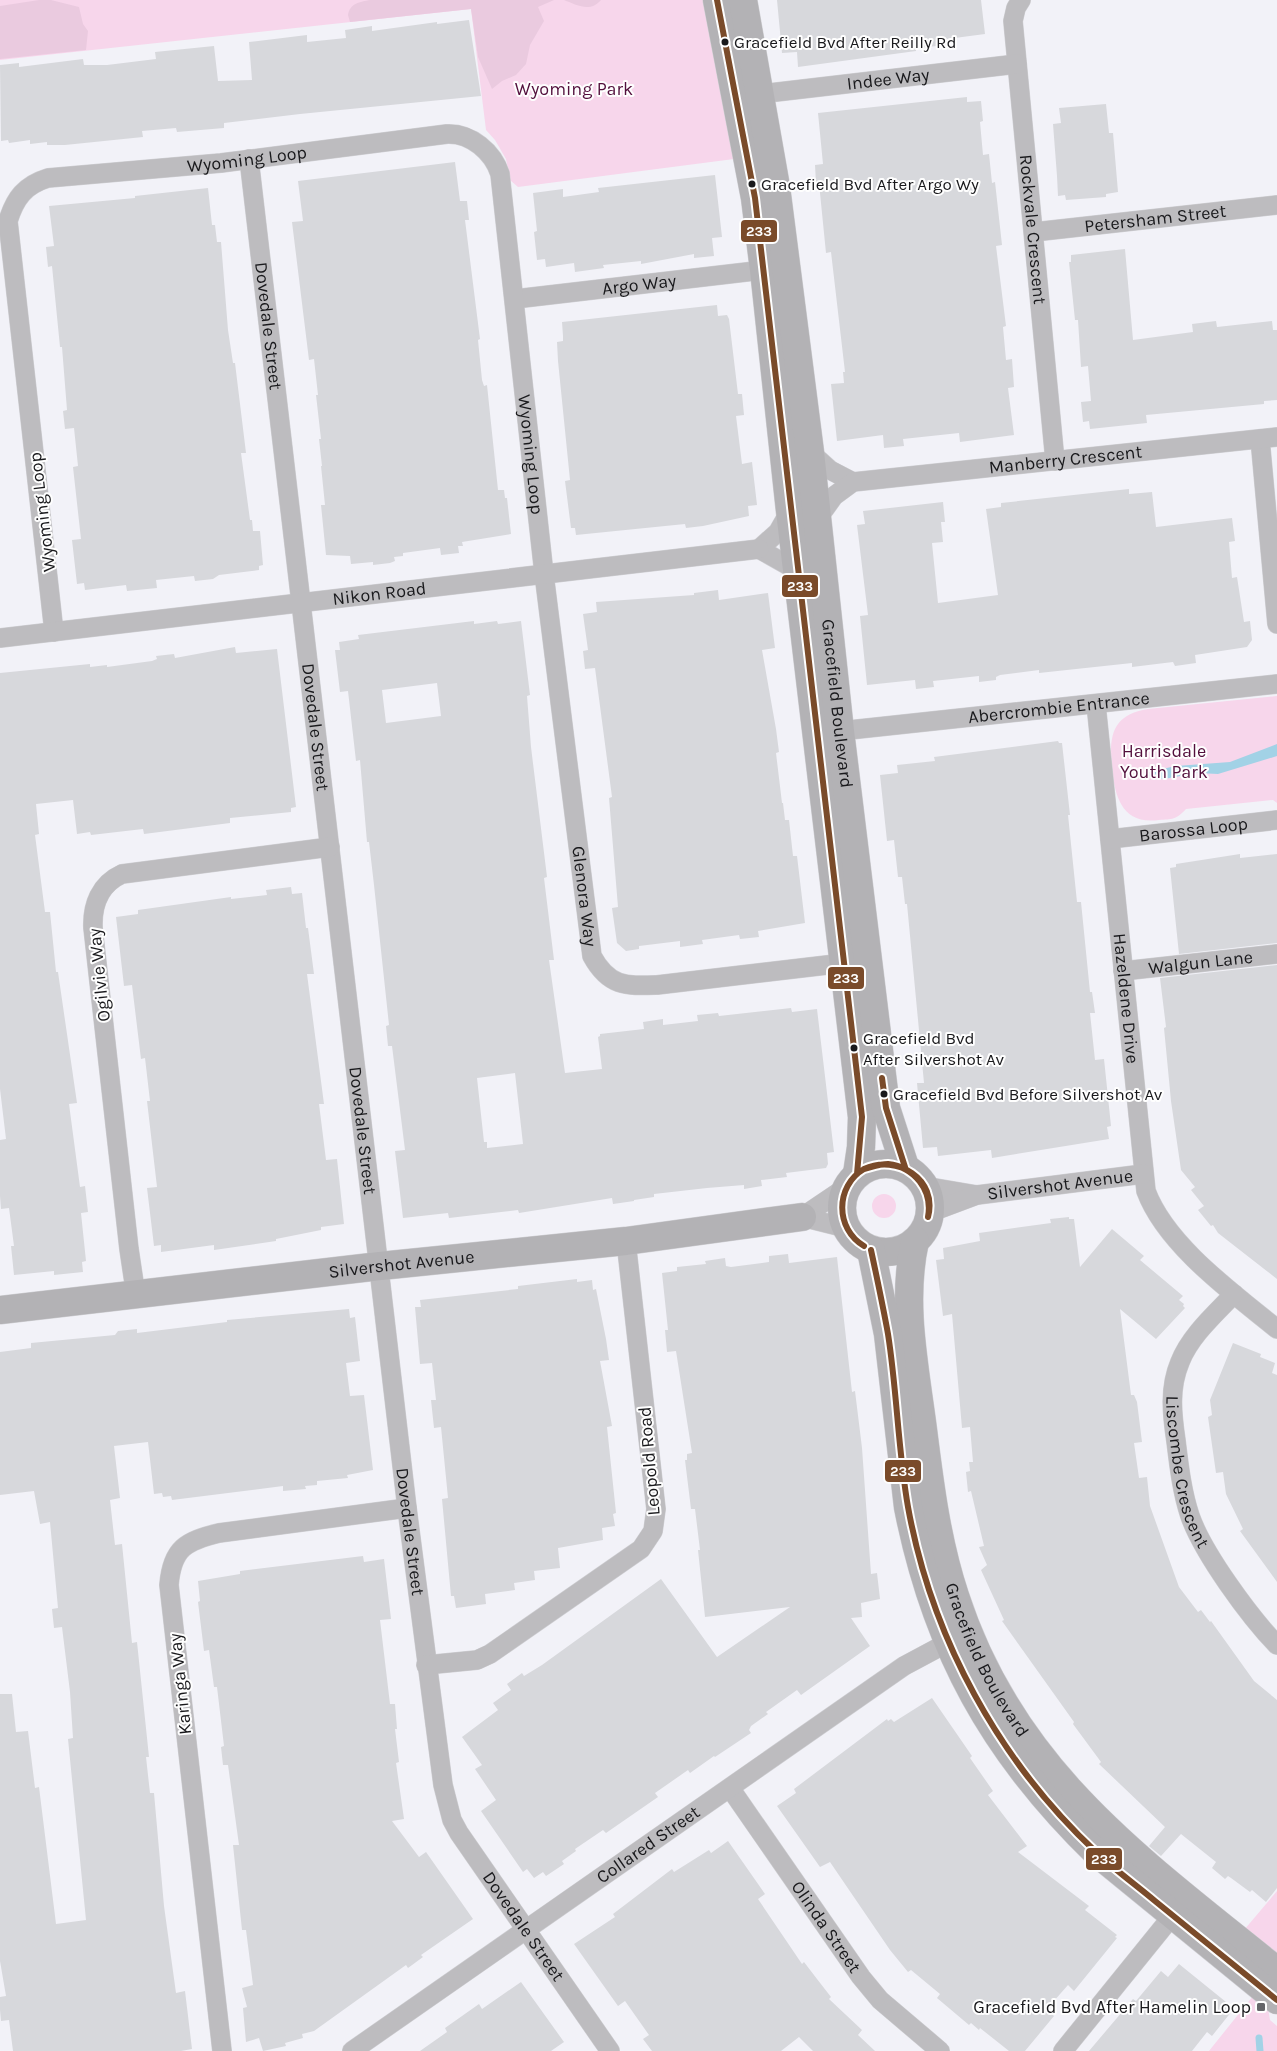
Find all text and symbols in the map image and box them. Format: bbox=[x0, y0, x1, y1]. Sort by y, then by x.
place label: Gracefield Bvd After Reilly Rd bbox=[734, 32, 957, 52]
marker: Gracefield Bvd After Reilly Rd bbox=[720, 37, 730, 47]
street label: Indee Way bbox=[846, 63, 931, 95]
park label: Wyoming Park bbox=[515, 78, 633, 100]
street label: Wyoming Loop bbox=[186, 141, 308, 177]
street label: Rockvale Crescent bbox=[1015, 153, 1051, 305]
place label: Gracefield Bvd After Argo Wy bbox=[761, 174, 979, 194]
marker: Gracefield Bvd After Argo Wy bbox=[747, 179, 757, 189]
street label: Petersham Street bbox=[1083, 200, 1228, 237]
line badge: 233 bbox=[740, 219, 778, 243]
text: 233 bbox=[746, 223, 772, 240]
street label: Dovedale Street bbox=[250, 261, 287, 391]
street label: Argo Way bbox=[601, 269, 678, 300]
street label: Wyoming Loop bbox=[513, 393, 548, 516]
street label: Manberry Crescent bbox=[988, 440, 1143, 479]
street label: Wyoming Loop bbox=[24, 451, 60, 573]
line badge: 233 bbox=[781, 574, 819, 598]
street label: Nikon Road bbox=[331, 577, 428, 610]
text: 233 bbox=[787, 578, 813, 595]
street label: Gracefield Boulevard bbox=[817, 618, 858, 789]
street label: Dovedale Street bbox=[297, 662, 334, 793]
street label: Abercrombie Entrance bbox=[967, 687, 1151, 728]
park label: Harrisdale Youth Park bbox=[1120, 740, 1208, 783]
street label: Barossa Loop bbox=[1138, 812, 1249, 847]
street label: Glenora Way bbox=[567, 845, 602, 948]
street label: Ogilvie Way bbox=[83, 927, 115, 1023]
street label: Hazeldene Drive bbox=[1109, 932, 1144, 1065]
street label: Walgun Lane bbox=[1147, 946, 1254, 979]
line badge: 233 bbox=[827, 966, 865, 990]
text: 233 bbox=[833, 970, 859, 987]
place label: Gracefield Bvd After Silvershot Av bbox=[863, 1028, 1005, 1069]
marker: Gracefield Bvd After Silvershot Av bbox=[849, 1043, 859, 1053]
street label: Dovedale Street bbox=[344, 1065, 381, 1196]
place label: Gracefield Bvd Before Silvershot Av bbox=[893, 1084, 1163, 1104]
marker: Gracefield Bvd Before Silvershot Av bbox=[879, 1089, 889, 1099]
street label: Silvershot Avenue bbox=[986, 1164, 1134, 1205]
street label: Silvershot Avenue bbox=[327, 1245, 475, 1283]
street label: Liscombe Crescent bbox=[1161, 1395, 1214, 1552]
street label: Leopold Road bbox=[633, 1406, 665, 1516]
line badge: 233 bbox=[884, 1459, 922, 1483]
text: 233 bbox=[890, 1463, 916, 1480]
street label: Dovedale Street bbox=[391, 1466, 429, 1597]
street label: Gracefield Boulevard bbox=[940, 1580, 1034, 1741]
street label: Karinga Way bbox=[164, 1632, 196, 1736]
street label: Collared Street bbox=[592, 1801, 704, 1888]
line badge: 233 bbox=[1085, 1847, 1123, 1871]
text: 233 bbox=[1091, 1851, 1117, 1868]
street label: Dovedale Street bbox=[478, 1867, 569, 1986]
street label: Olinda Street bbox=[787, 1877, 866, 1977]
place label: Gracefield Bvd After Hamelin Loop bbox=[973, 1996, 1251, 2018]
marker: Gracefield Bvd After Hamelin Loop bbox=[1255, 2001, 1267, 2013]

